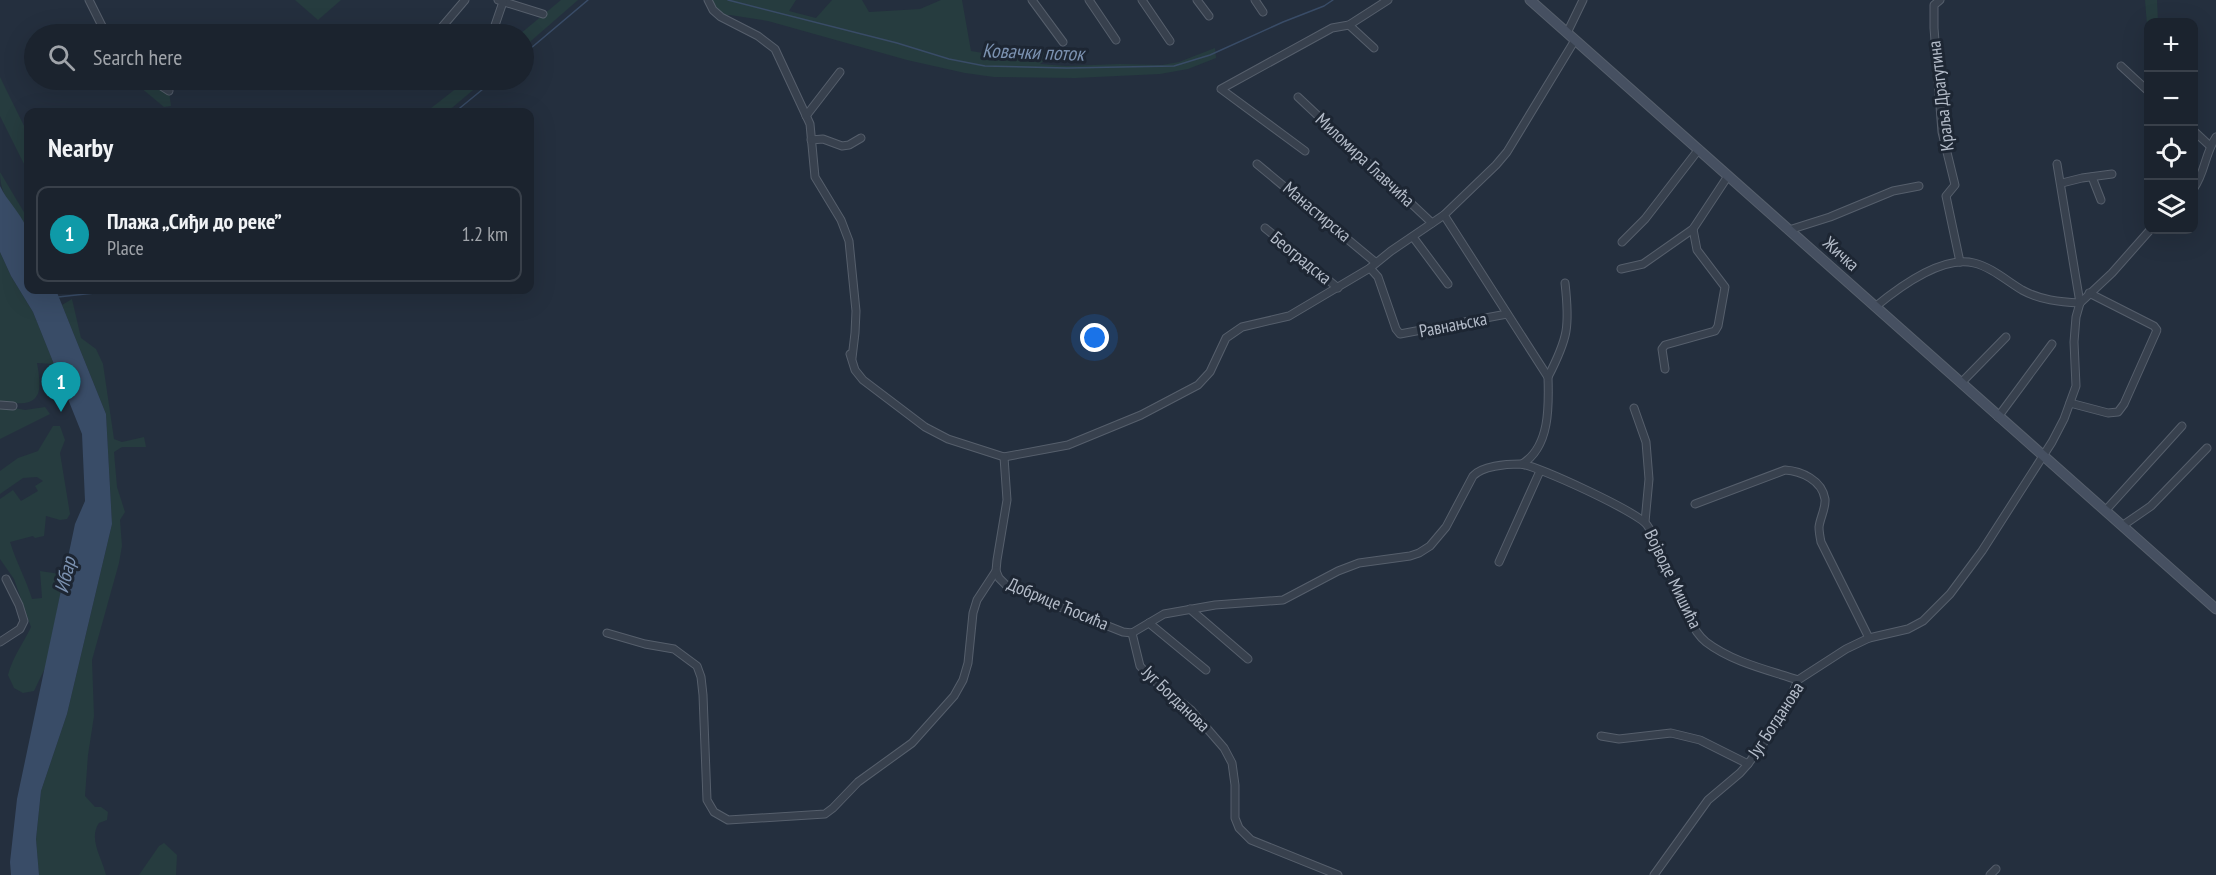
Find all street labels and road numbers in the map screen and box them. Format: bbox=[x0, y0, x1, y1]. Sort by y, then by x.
street label: Краља Драгутина bbox=[1922, 40, 1959, 153]
street label: Миломира Главчића bbox=[1311, 108, 1420, 212]
street label: Манастирска bbox=[1279, 176, 1356, 247]
street label: Београдска bbox=[1266, 226, 1336, 289]
street label: Жичка bbox=[1818, 231, 1864, 276]
street label: Равнањска bbox=[1417, 307, 1489, 342]
street label: Војводе Мишића bbox=[1640, 525, 1707, 632]
street label: Добрице Ћосића bbox=[1004, 572, 1112, 635]
street label: Југ Богданова bbox=[1137, 660, 1215, 737]
street label: Југ Богданова bbox=[1742, 678, 1809, 763]

